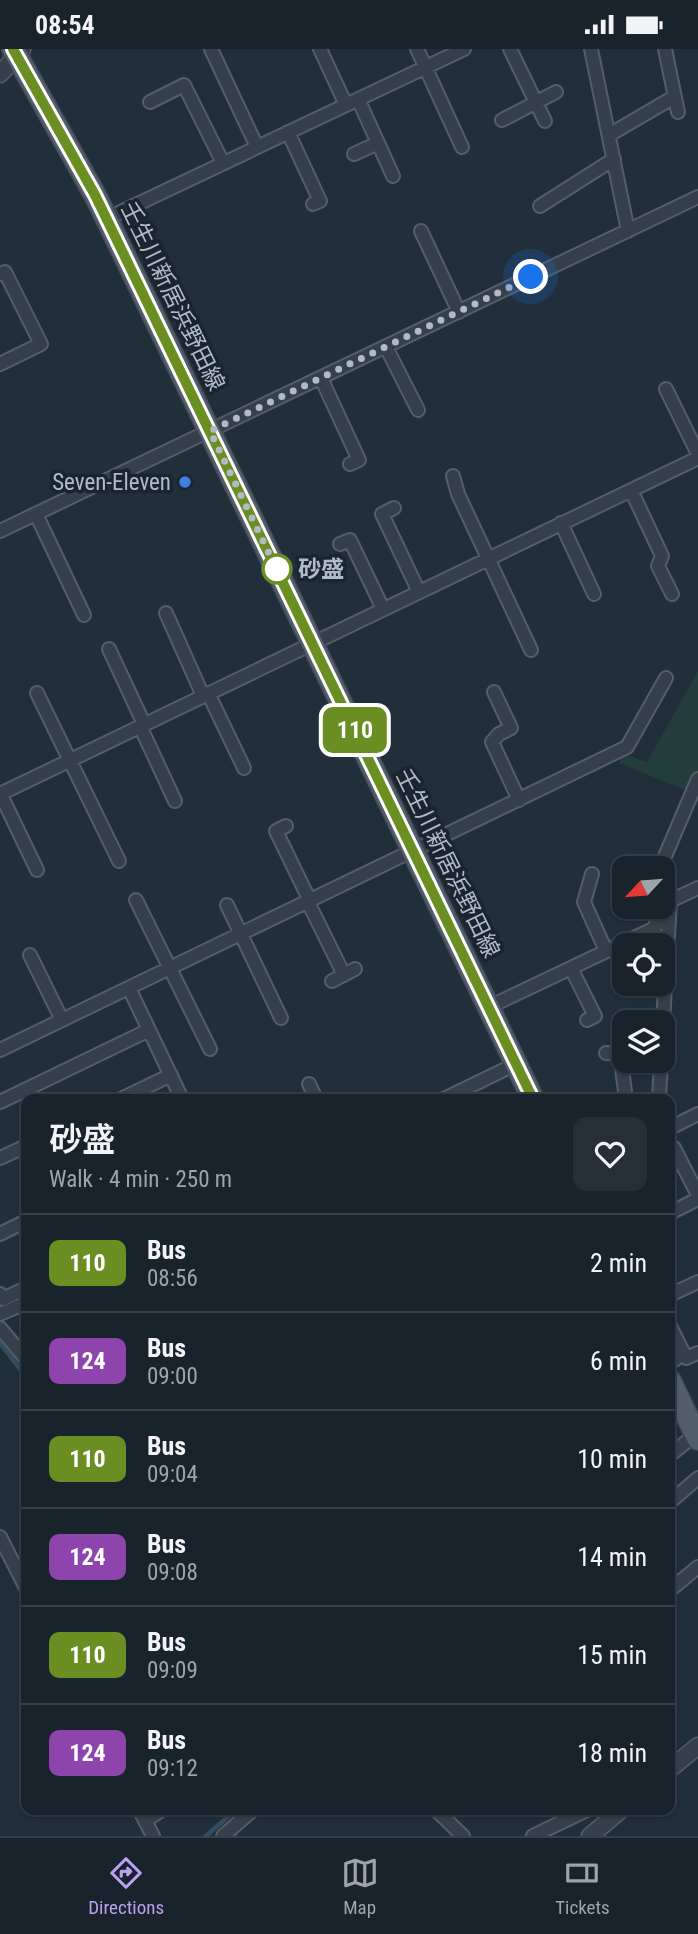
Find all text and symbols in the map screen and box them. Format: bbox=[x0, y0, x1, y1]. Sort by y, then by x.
text: 08:54 bbox=[35, 10, 95, 40]
street label: 壬生川新居浜野田線 bbox=[115, 197, 230, 395]
your location bbox=[513, 259, 548, 294]
place label: Seven-Eleven bbox=[52, 469, 171, 496]
marker: Seven-Eleven bbox=[177, 474, 193, 490]
marker: 砂盛 bbox=[262, 554, 292, 584]
place label: 砂盛 bbox=[298, 556, 344, 583]
line badge: 110 bbox=[315, 707, 395, 753]
text: 110 bbox=[337, 716, 373, 744]
street label: 壬生川新居浜野田線 bbox=[390, 764, 505, 962]
north arrow bbox=[612, 856, 676, 919]
map controls bbox=[612, 856, 675, 1073]
button: locate bbox=[612, 933, 675, 996]
button: layers bbox=[612, 1010, 675, 1073]
button: heart bbox=[573, 1117, 647, 1191]
text: 砂盛 bbox=[49, 1120, 115, 1159]
text: Walk · 4 min · 250 m bbox=[49, 1166, 232, 1193]
text: Bus bbox=[147, 1235, 186, 1265]
text: 2 min bbox=[590, 1248, 647, 1278]
text: 110 bbox=[69, 1249, 106, 1277]
text: 08:56 bbox=[147, 1265, 198, 1292]
text: Bus bbox=[147, 1333, 186, 1363]
text: 6 min bbox=[590, 1346, 647, 1376]
text: 124 bbox=[69, 1347, 106, 1375]
text: 09:00 bbox=[147, 1363, 198, 1390]
text: Bus bbox=[147, 1431, 186, 1461]
text: 10 min bbox=[577, 1444, 647, 1474]
text: 110 bbox=[69, 1445, 106, 1473]
text: 09:04 bbox=[147, 1461, 198, 1488]
text: Bus bbox=[147, 1529, 186, 1559]
text: 14 min bbox=[577, 1542, 647, 1572]
text: 124 bbox=[69, 1543, 106, 1571]
text: 09:08 bbox=[147, 1559, 198, 1586]
text: Bus bbox=[147, 1627, 186, 1657]
text: 15 min bbox=[577, 1640, 647, 1670]
text: 110 bbox=[69, 1641, 106, 1669]
text: 09:09 bbox=[147, 1657, 198, 1684]
text: Bus bbox=[147, 1725, 186, 1755]
text: 18 min bbox=[577, 1738, 647, 1768]
text: 124 bbox=[69, 1739, 106, 1767]
text: 09:12 bbox=[147, 1755, 198, 1782]
tab: Directions bbox=[88, 1854, 164, 1919]
tab: Map bbox=[341, 1854, 379, 1919]
tab: Tickets bbox=[555, 1854, 610, 1919]

